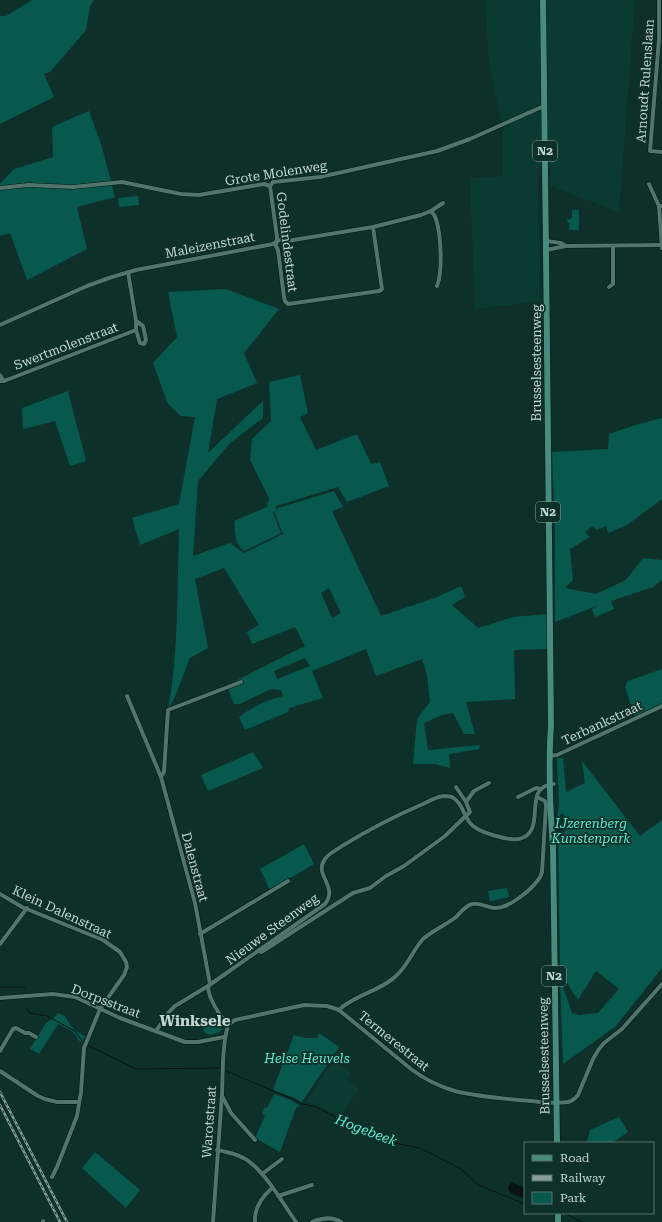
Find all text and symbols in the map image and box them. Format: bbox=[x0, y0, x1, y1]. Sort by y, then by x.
street label: Arnoudt Rulenslaan bbox=[633, 18, 657, 144]
road number: N2 bbox=[533, 141, 557, 161]
street label: Grote Molenweg bbox=[224, 157, 329, 188]
street label: Godelindestraat bbox=[273, 191, 301, 293]
street label: Maleizenstraat bbox=[164, 229, 256, 261]
street label: Brusselsesteenweg bbox=[529, 304, 544, 422]
street label: Swertmolenstraat bbox=[12, 319, 120, 373]
road number: N2 bbox=[536, 502, 560, 522]
street label: Terbankstraat bbox=[559, 698, 645, 748]
park label: IJzerenberg Kunstenpark bbox=[551, 816, 631, 846]
street label: Dalenstraat bbox=[178, 830, 212, 904]
street label: Klein Dalenstraat bbox=[10, 882, 114, 942]
street label: Nieuwe Steenweg bbox=[223, 890, 322, 968]
road number: N2 bbox=[542, 966, 566, 986]
street label: Dorpsstraat bbox=[69, 981, 143, 1021]
street label: Brusselsesteenweg bbox=[535, 997, 553, 1115]
street label: Termerestraat bbox=[356, 1008, 432, 1074]
district label: Winksele bbox=[160, 1012, 231, 1030]
park label: Helse Heuvels bbox=[263, 1051, 350, 1066]
street label: Warotstraat bbox=[199, 1085, 219, 1159]
water label: Hogebeek bbox=[332, 1111, 400, 1149]
legend bbox=[524, 1142, 654, 1214]
text: Road bbox=[560, 1151, 590, 1165]
text: Railway bbox=[560, 1171, 606, 1185]
text: Park bbox=[560, 1191, 587, 1205]

